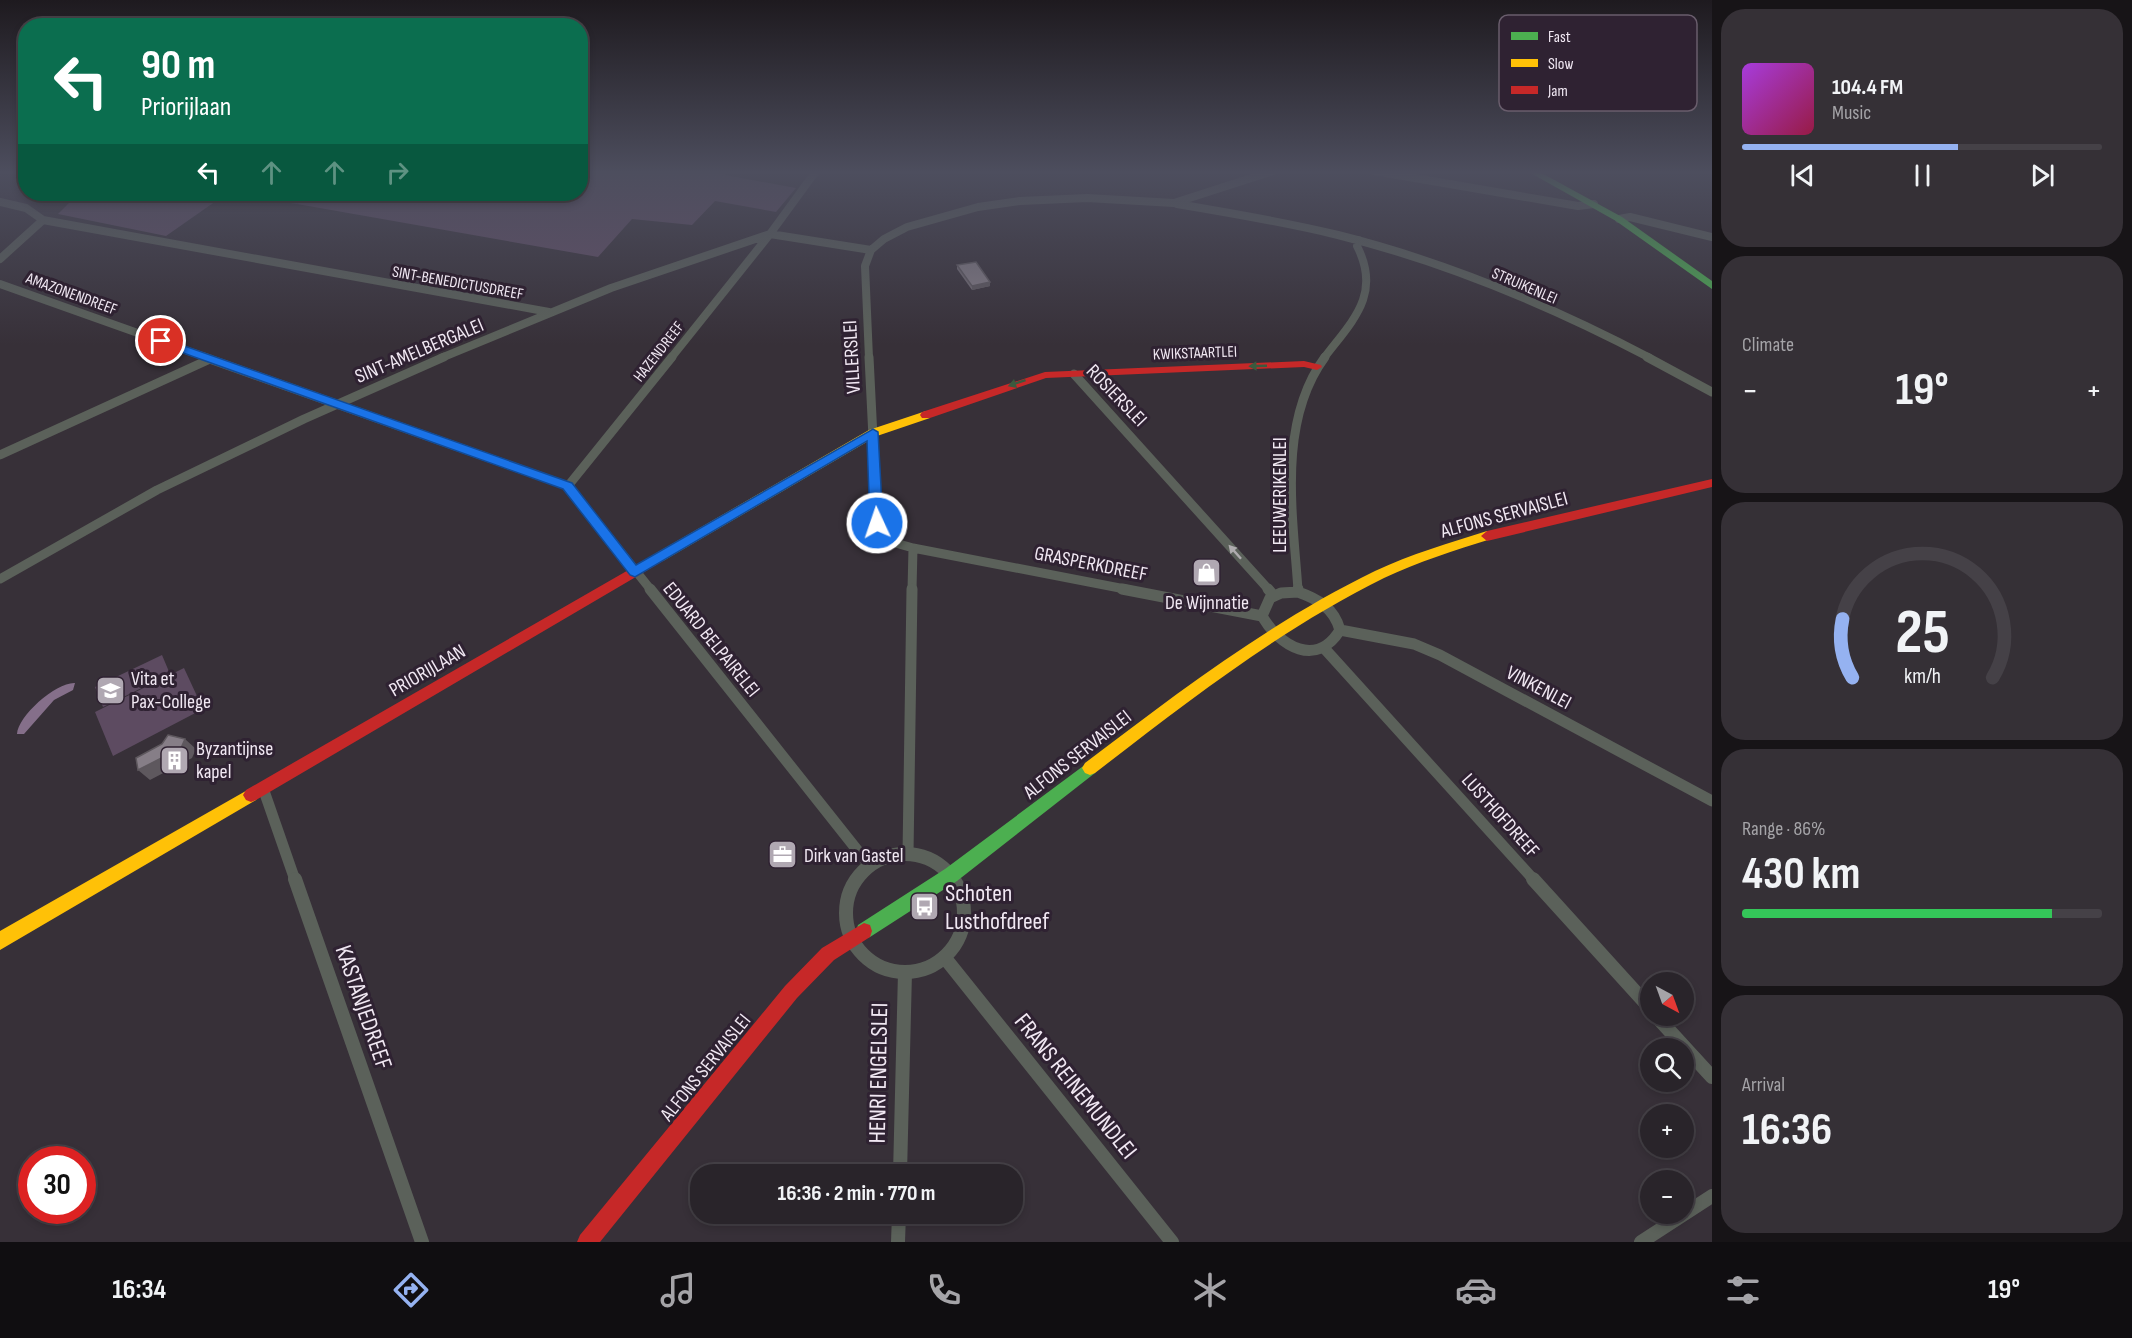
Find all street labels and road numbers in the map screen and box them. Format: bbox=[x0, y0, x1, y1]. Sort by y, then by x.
street label: SINT-BENEDICTUSDREEF bbox=[391, 263, 525, 304]
street label: STRUIKENLEI bbox=[1489, 264, 1560, 309]
street label: AMAZONENDREEF bbox=[22, 269, 120, 320]
street label: SINT-AMELBERGALEI bbox=[351, 313, 487, 389]
street label: HAZENDREEF bbox=[630, 318, 689, 386]
street label: VILLERSLEI bbox=[838, 320, 866, 394]
street label: KWIKSTAARTLEI bbox=[1153, 343, 1237, 364]
street label: ROSIERSLEI bbox=[1081, 360, 1152, 432]
street label: LEEUWERIKENLEI bbox=[1268, 437, 1292, 553]
street label: ALFONS SERVAISLEI bbox=[1437, 486, 1570, 544]
street label: GRASPERKDREEF bbox=[1032, 541, 1149, 587]
street label: EDUARD BELPAIRELEI bbox=[658, 577, 765, 702]
street label: PRIORIJLAAN bbox=[385, 639, 470, 702]
street label: VINKENLEI bbox=[1502, 661, 1575, 715]
street label: ALFONS SERVAISLEI bbox=[1018, 705, 1136, 805]
street label: LUSTHOFDREEF bbox=[1456, 769, 1544, 863]
street label: KASTANJEDREEF bbox=[329, 941, 398, 1073]
street label: HENRI ENGELSLEI bbox=[863, 1002, 894, 1144]
street label: FRANS REINEMUNDLEI bbox=[1008, 1008, 1143, 1165]
street label: ALFONS SERVAISLEI bbox=[655, 1009, 756, 1127]

